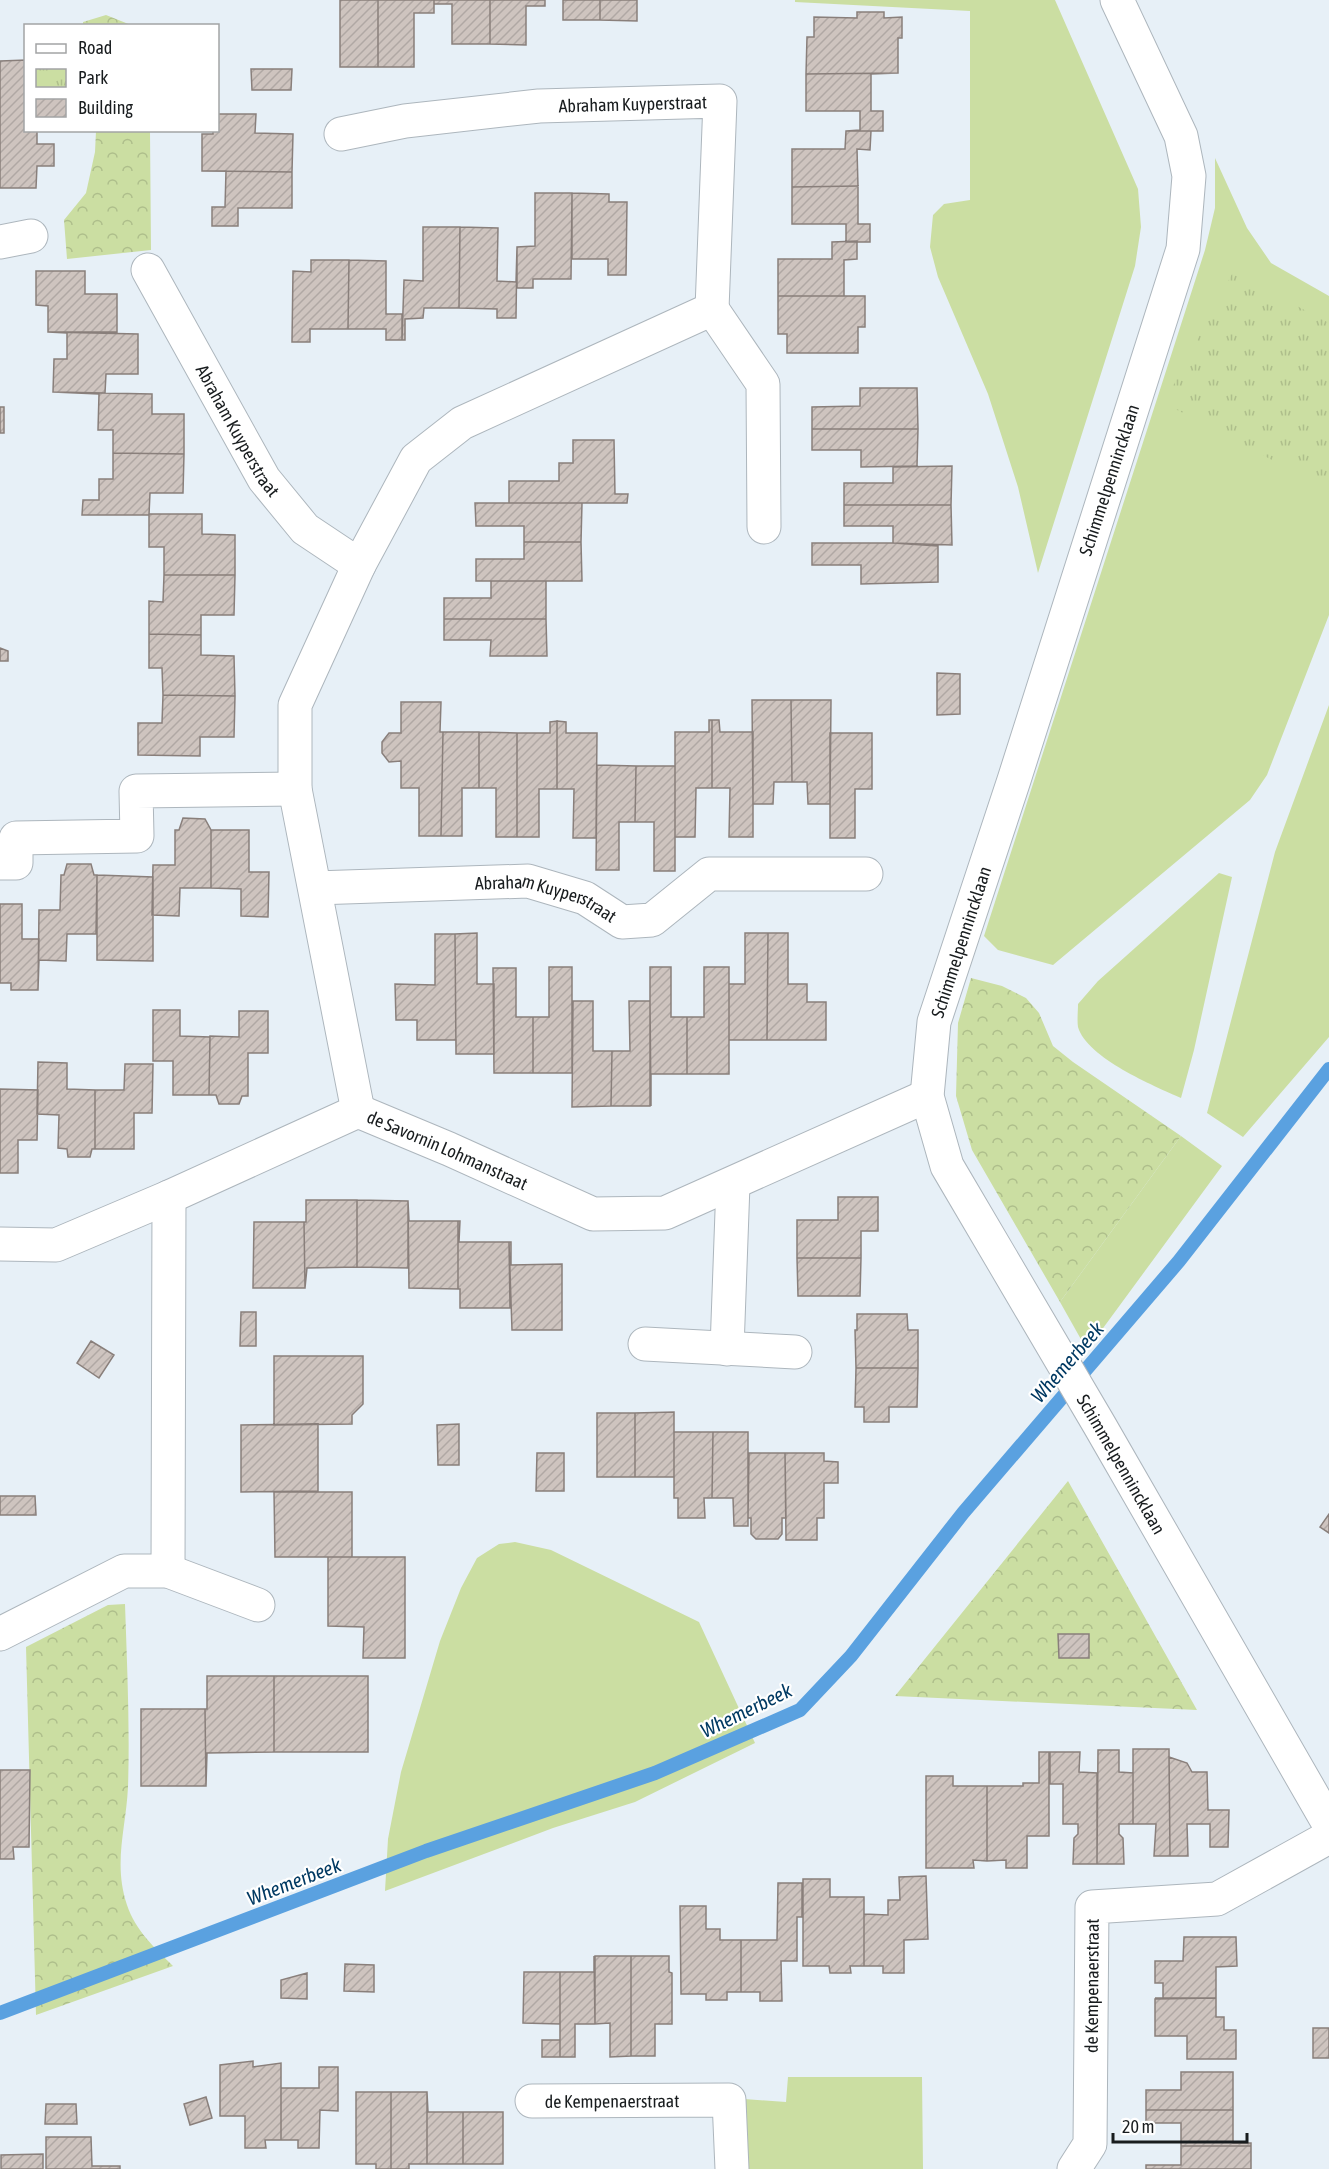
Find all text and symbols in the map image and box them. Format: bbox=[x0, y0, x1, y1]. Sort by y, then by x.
legend bbox=[24, 24, 219, 132]
text: Road bbox=[78, 37, 112, 58]
text: Park bbox=[78, 67, 108, 88]
street label: Abraham Kuyperstraat bbox=[558, 91, 707, 116]
text: Building bbox=[78, 97, 133, 118]
street label: Abraham Kuyperstraat bbox=[192, 361, 284, 501]
street label: Schimmelpennincklaan bbox=[1075, 402, 1143, 558]
street label: Schimmelpennincklaan bbox=[927, 864, 995, 1020]
street label: Abraham Kuyperstraat bbox=[474, 869, 621, 926]
street label: de Savornin Lohmanstraat bbox=[364, 1106, 531, 1194]
water label: Whemerbeek bbox=[1026, 1317, 1108, 1407]
street label: Schimmelpennincklaan bbox=[1073, 1390, 1170, 1538]
water label: Whemerbeek bbox=[697, 1678, 796, 1742]
water label: Whemerbeek bbox=[244, 1853, 344, 1909]
street label: de Kempenaerstraat bbox=[1080, 1918, 1102, 2053]
street label: de Kempenaerstraat bbox=[545, 2090, 679, 2111]
scale bar bbox=[1113, 2106, 1246, 2144]
text: 20 m bbox=[1122, 2116, 1154, 2137]

